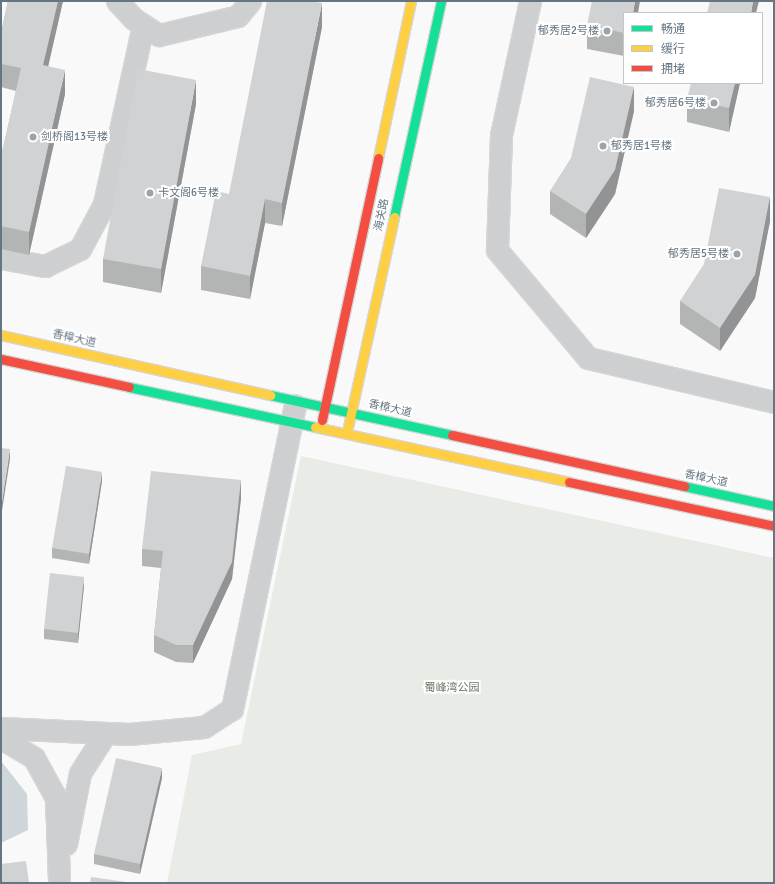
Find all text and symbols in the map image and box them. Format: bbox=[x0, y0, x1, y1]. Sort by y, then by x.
legend bbox=[623, 12, 763, 84]
text: 畅通 bbox=[661, 22, 685, 37]
place label: 郁秀居2号楼 bbox=[538, 24, 599, 38]
marker: 郁秀居2号楼 bbox=[602, 26, 612, 36]
text: 缓行 bbox=[661, 42, 685, 57]
text: 拥堵 bbox=[661, 62, 685, 77]
place label: 郁秀居6号楼 bbox=[645, 96, 706, 110]
marker: 郁秀居6号楼 bbox=[709, 98, 719, 108]
place label: 剑桥阁13号楼 bbox=[41, 130, 108, 144]
marker: 剑桥阁13号楼 bbox=[28, 132, 38, 142]
place label: 郁秀居1号楼 bbox=[611, 139, 672, 153]
marker: 郁秀居1号楼 bbox=[598, 141, 608, 151]
place label: 卡文阁6号楼 bbox=[158, 186, 219, 200]
marker: 卡文阁6号楼 bbox=[145, 188, 155, 198]
street label: 海关路 bbox=[372, 197, 392, 233]
place label: 郁秀居5号楼 bbox=[668, 247, 729, 261]
marker: 郁秀居5号楼 bbox=[732, 249, 742, 259]
street label: 香樟大道 bbox=[51, 328, 97, 350]
street label: 香樟大道 bbox=[367, 398, 413, 420]
street label: 香樟大道 bbox=[683, 468, 729, 490]
park label: 蜀峰湾公园 bbox=[425, 681, 479, 695]

